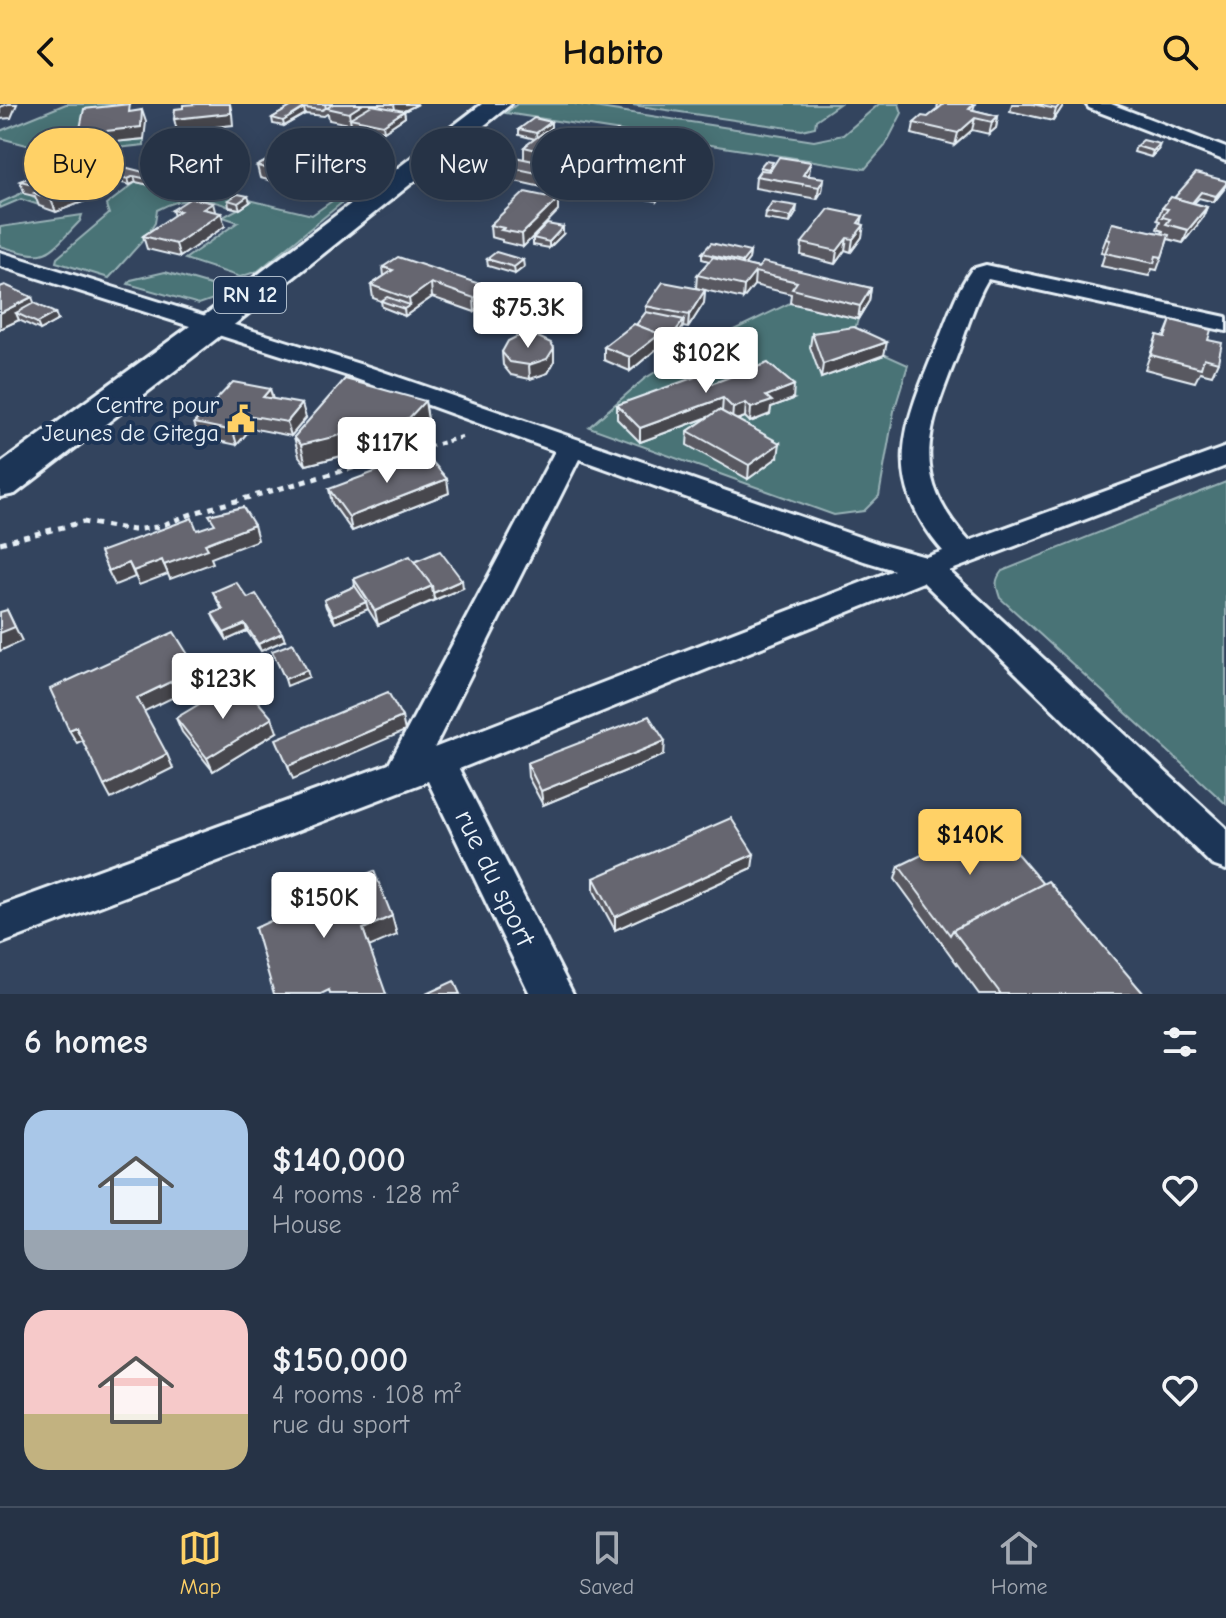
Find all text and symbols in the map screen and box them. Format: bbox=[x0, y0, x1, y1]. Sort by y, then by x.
icon: back bbox=[24, 30, 68, 74]
icon: search bbox=[1158, 30, 1202, 74]
text: Habito bbox=[562, 32, 664, 73]
chip: Buy bbox=[24, 128, 124, 200]
chip: Rent bbox=[140, 128, 250, 200]
chip: Filters bbox=[266, 128, 395, 200]
chip: New bbox=[411, 128, 516, 200]
chip: Apartment bbox=[532, 128, 713, 200]
road number: RN 12 bbox=[214, 277, 286, 313]
pin: $75.3K bbox=[463, 282, 593, 350]
text: $75.3K bbox=[491, 293, 565, 323]
pin: $102K bbox=[650, 327, 762, 395]
text: $102K bbox=[672, 338, 740, 368]
place label: Centre pour Jeunes de Gitega bbox=[42, 391, 219, 447]
public building icon: Centre pour Jeunes de Gitega bbox=[226, 404, 256, 434]
pin: $117K bbox=[331, 417, 443, 485]
text: $117K bbox=[356, 428, 418, 458]
pin: $123K bbox=[167, 653, 279, 721]
text: $123K bbox=[190, 664, 256, 694]
street label: rue du sport bbox=[448, 805, 542, 952]
pin: $140K bbox=[914, 809, 1026, 877]
text: $140K bbox=[936, 820, 1004, 850]
pin: $150K bbox=[268, 872, 380, 940]
text: $150K bbox=[289, 883, 359, 913]
icon: filters bbox=[1158, 1020, 1202, 1064]
text: 6 homes bbox=[24, 1022, 148, 1062]
text: $140,000 bbox=[272, 1140, 406, 1180]
icon: home bbox=[88, 1142, 184, 1238]
icon: heart bbox=[1158, 1168, 1202, 1212]
text: 4 rooms · 128 m² bbox=[272, 1180, 459, 1210]
text: House bbox=[272, 1210, 342, 1240]
text: $150,000 bbox=[272, 1340, 408, 1380]
icon: home bbox=[88, 1342, 184, 1438]
icon: heart bbox=[1158, 1368, 1202, 1412]
text: 4 rooms · 108 m² bbox=[272, 1380, 461, 1410]
text: rue du sport bbox=[272, 1410, 409, 1440]
tab: Map bbox=[178, 1526, 222, 1600]
tab: Saved bbox=[579, 1526, 634, 1600]
tab: Home bbox=[991, 1526, 1048, 1600]

